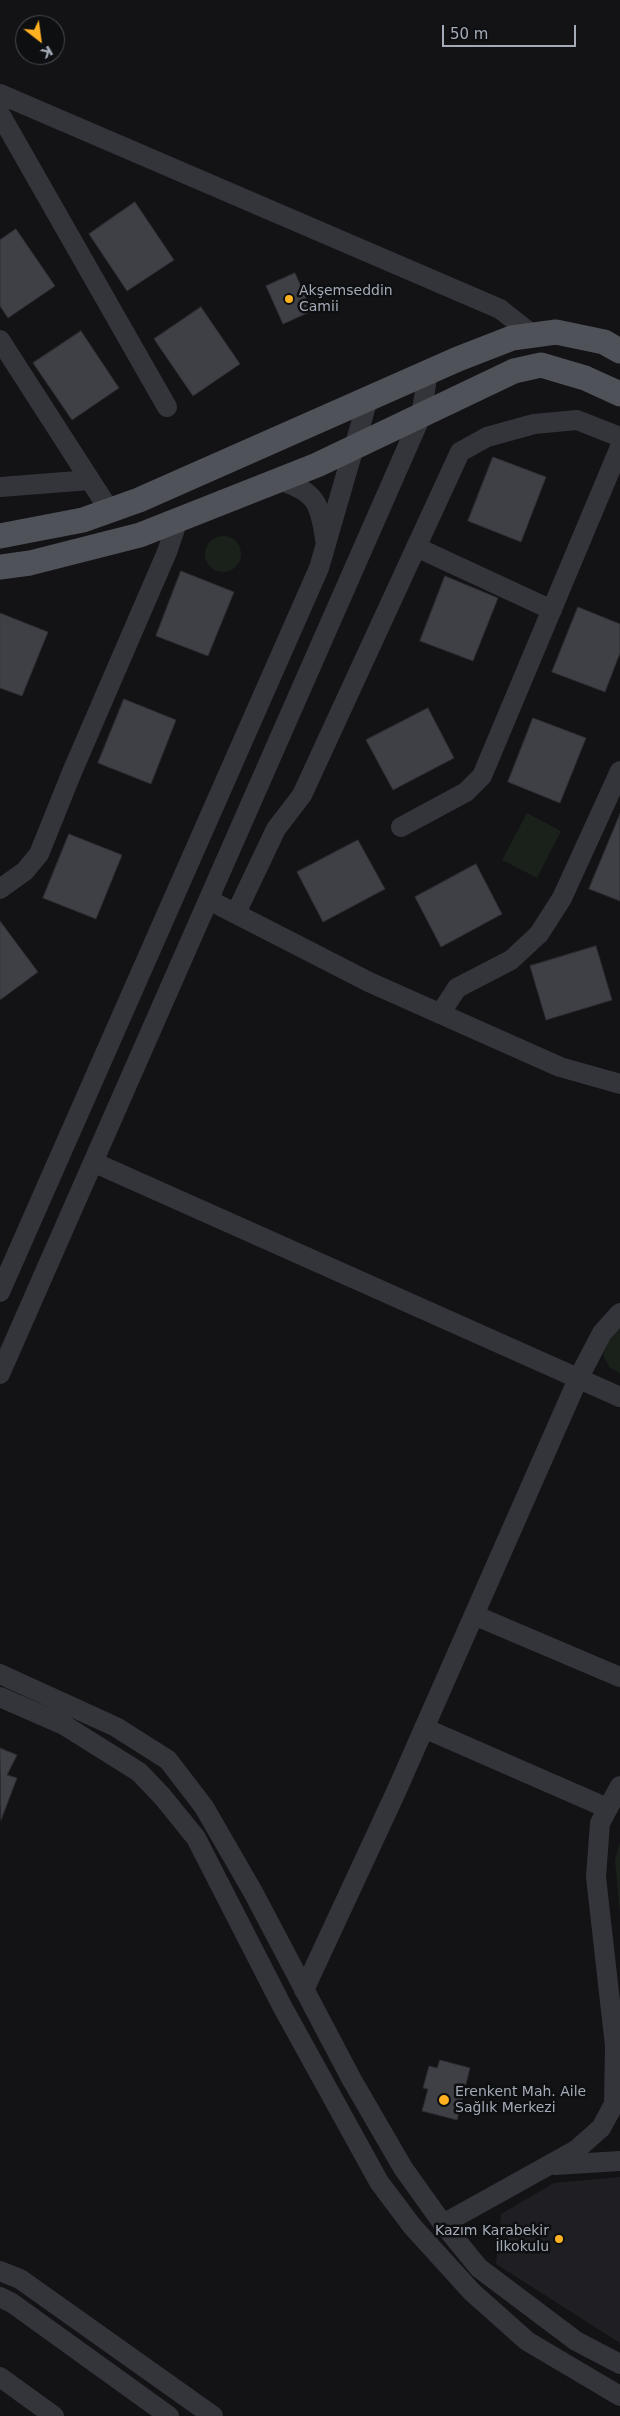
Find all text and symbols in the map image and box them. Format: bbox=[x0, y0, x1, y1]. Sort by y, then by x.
north arrow bbox=[15, 15, 65, 65]
scale bar bbox=[445, 15, 579, 47]
text: 50 m bbox=[450, 25, 488, 43]
text: K bbox=[38, 42, 56, 62]
place label: Akşemseddin Camii bbox=[299, 283, 393, 316]
marker: Akşemseddin Camii bbox=[283, 293, 295, 305]
place label: Erenkent Mah. Aile Sağlık Merkezi bbox=[455, 2084, 586, 2116]
marker: Erenkent Mah. Aile Sağlık Merkezi bbox=[437, 2093, 451, 2107]
place label: Kazım Karabekir İlkokulu bbox=[435, 2223, 549, 2256]
marker: Kazım Karabekir İlkokulu bbox=[553, 2233, 565, 2245]

